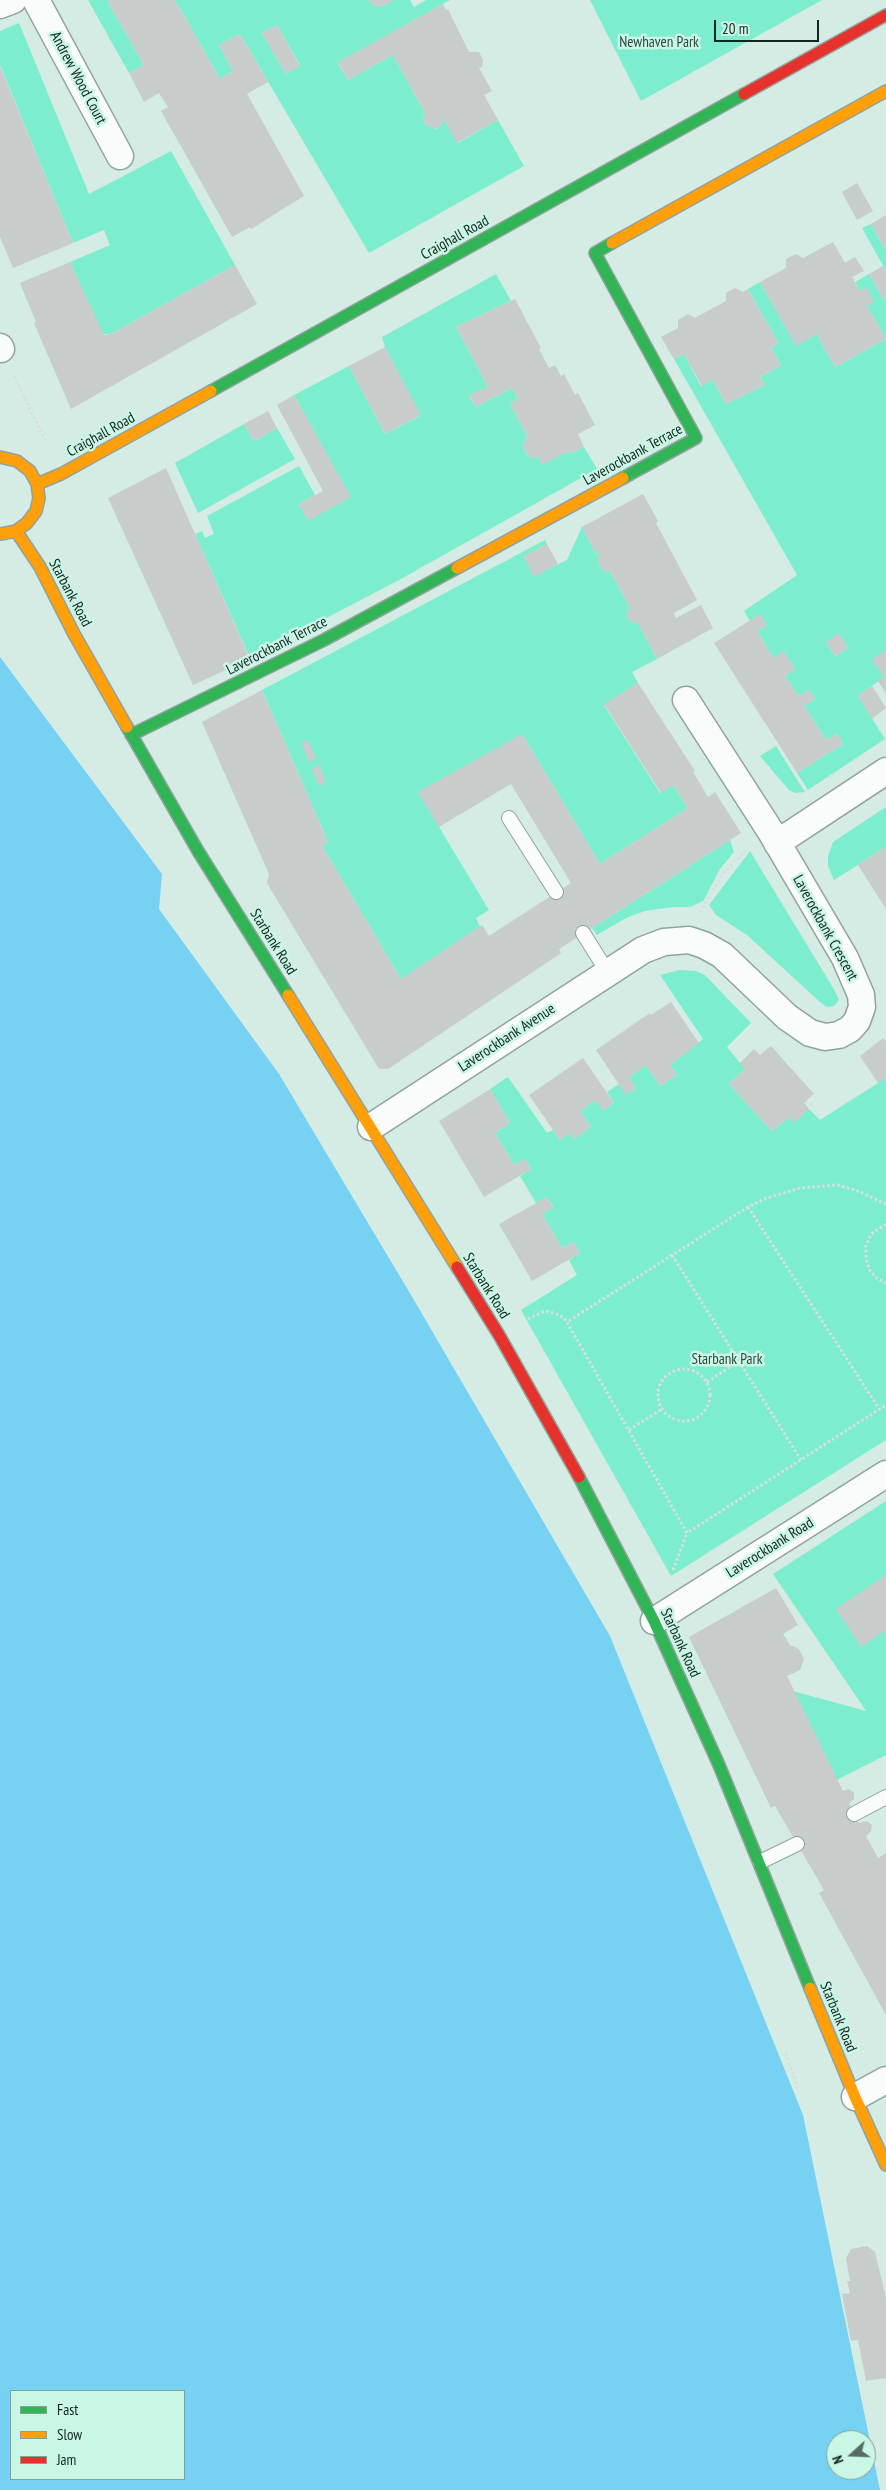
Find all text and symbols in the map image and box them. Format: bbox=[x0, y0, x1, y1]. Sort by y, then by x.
scale bar bbox=[716, 10, 821, 42]
text: 20 m bbox=[722, 19, 748, 38]
street label: Andrew Wood Court bbox=[46, 28, 110, 128]
park label: Newhaven Park bbox=[619, 34, 699, 52]
street label: Craighall Road bbox=[418, 212, 492, 264]
street label: Craighall Road bbox=[64, 409, 138, 461]
street label: Laverockbank Terrace bbox=[580, 420, 686, 490]
street label: Starbank Road bbox=[45, 556, 95, 630]
street label: Laverockbank Terrace bbox=[224, 613, 330, 679]
street label: Laverockbank Crescent bbox=[789, 872, 861, 984]
street label: Starbank Road bbox=[246, 906, 300, 978]
street label: Laverockbank Avenue bbox=[455, 1000, 559, 1076]
street label: Starbank Road bbox=[459, 1250, 513, 1322]
park label: Starbank Park bbox=[691, 1351, 763, 1369]
street label: Laverockbank Road bbox=[723, 1514, 817, 1582]
street label: Starbank Road bbox=[656, 1606, 704, 1680]
street label: Starbank Road bbox=[816, 1979, 860, 2055]
legend bbox=[10, 2390, 185, 2480]
text: Fast bbox=[57, 2400, 78, 2419]
text: Slow bbox=[57, 2425, 82, 2444]
north arrow bbox=[826, 2430, 876, 2480]
text: Jam bbox=[57, 2450, 76, 2469]
text: N bbox=[828, 2453, 848, 2466]

